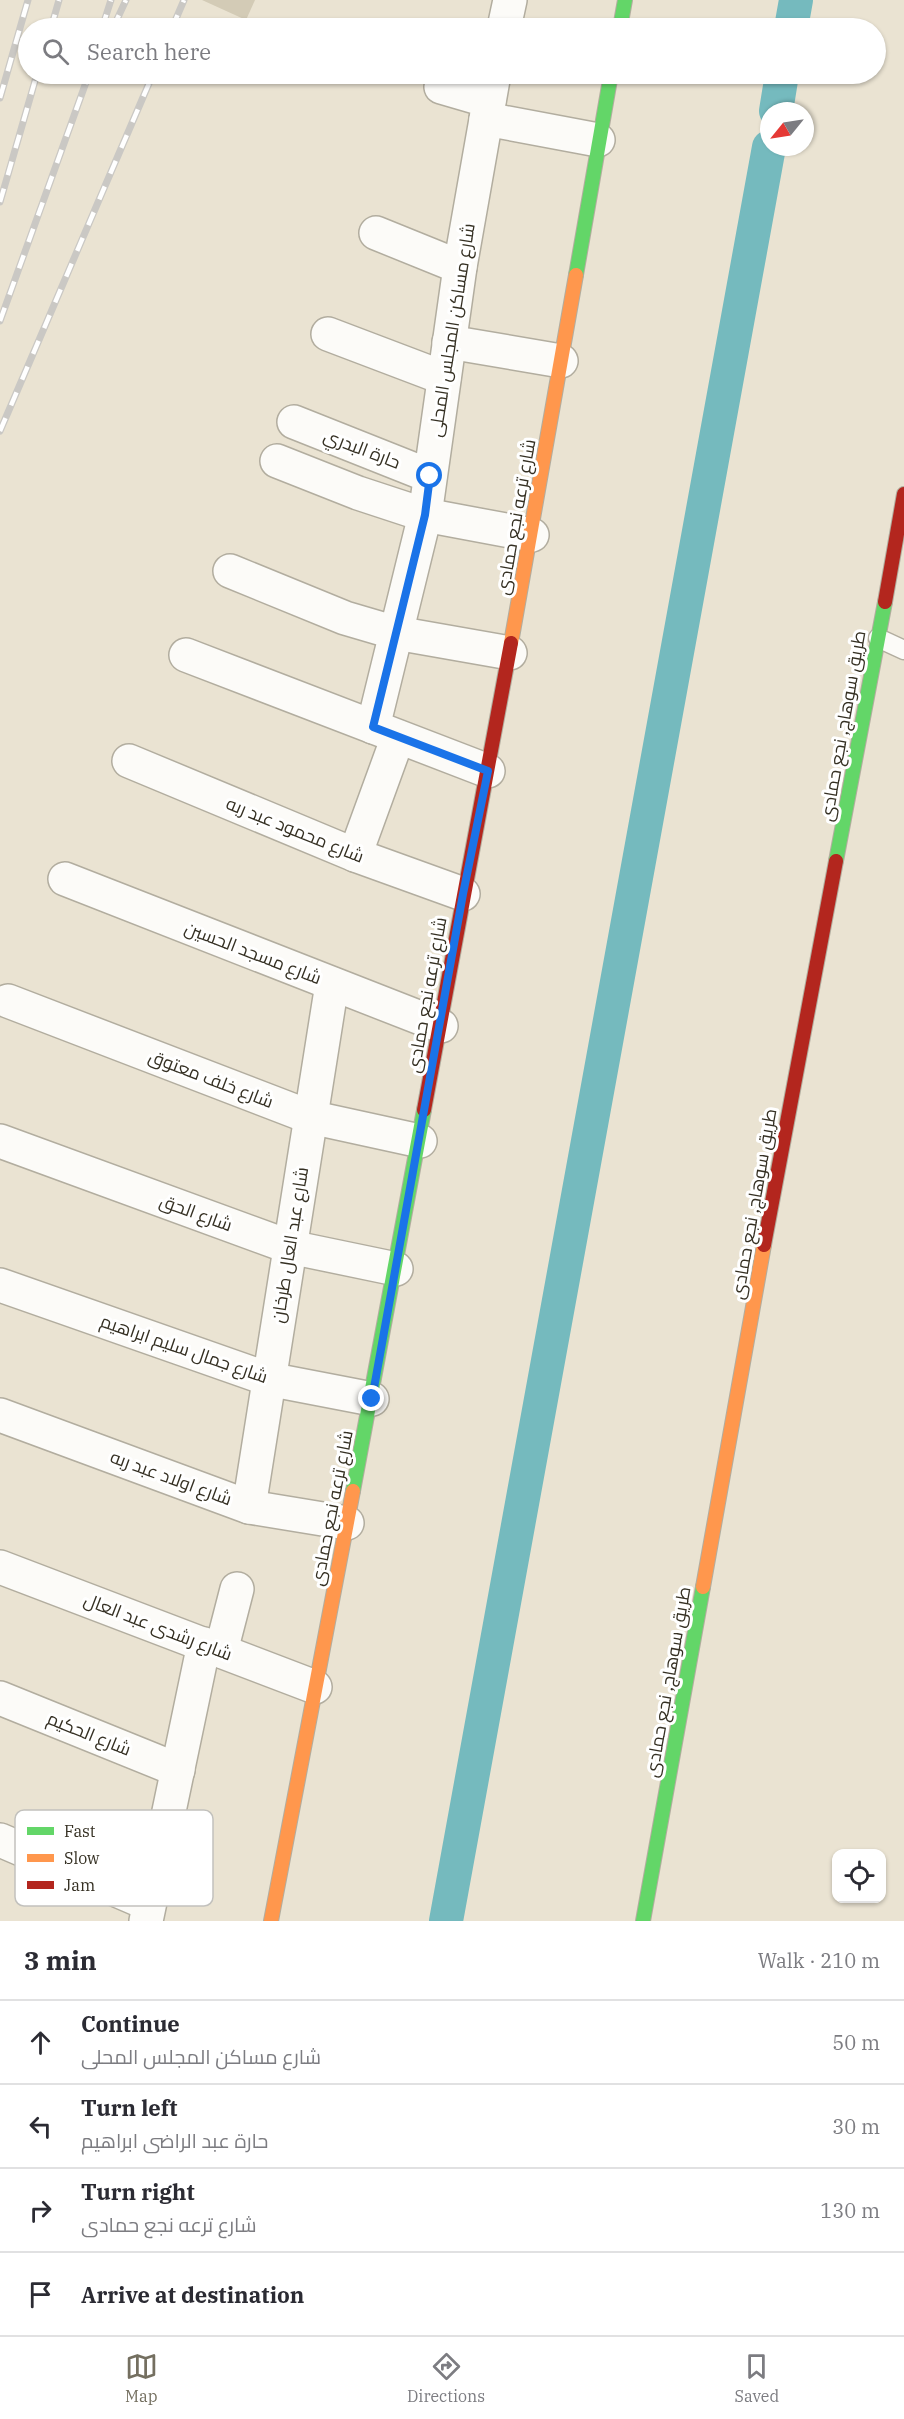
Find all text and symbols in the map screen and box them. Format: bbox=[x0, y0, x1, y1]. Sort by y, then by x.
search box bbox=[18, 18, 886, 84]
icon: search bbox=[39, 35, 72, 68]
text: Search here bbox=[87, 37, 211, 66]
north arrow bbox=[760, 102, 814, 156]
street label: شارع مساكن المجلس المحلى bbox=[423, 221, 481, 439]
street label: حارة البدري bbox=[319, 423, 404, 476]
street label: شارع ترعه نجع حمادى bbox=[490, 437, 542, 597]
route start bbox=[416, 462, 442, 488]
street label: طريق سوهاج, نجع حمادى bbox=[814, 629, 872, 823]
street label: شارع محمود عبد ربه bbox=[223, 791, 367, 869]
street label: شارع ترعه نجع حمادى bbox=[401, 915, 453, 1075]
street label: شارع مسجد الحسين bbox=[181, 916, 325, 990]
street label: شارع خلف معتوق bbox=[145, 1044, 277, 1114]
street label: طريق سوهاج, نجع حمادى bbox=[725, 1107, 783, 1301]
street label: شارع عبد العال طرخان bbox=[266, 1165, 314, 1325]
street label: شارع الحق bbox=[156, 1189, 236, 1237]
street label: شارع جمال سليم ابراهيم bbox=[97, 1309, 271, 1389]
route end bbox=[358, 1385, 384, 1411]
street label: شارع ترعه نجع حمادى bbox=[305, 1428, 359, 1588]
street label: شارع اولاد عبد ربه bbox=[107, 1445, 235, 1511]
street label: طريق سوهاج, نجع حمادى bbox=[639, 1585, 697, 1779]
street label: شارع رشدى عبد العال bbox=[80, 1588, 236, 1666]
street label: شارع الحكيم bbox=[43, 1706, 135, 1762]
legend bbox=[15, 1810, 213, 1906]
text: Fast bbox=[64, 1821, 96, 1841]
text: Slow bbox=[64, 1848, 100, 1868]
map controls bbox=[832, 1849, 886, 1903]
button: locate bbox=[832, 1849, 886, 1903]
text: Jam bbox=[64, 1875, 95, 1895]
text: 3 min bbox=[24, 1943, 97, 1977]
text: Walk · 210 m bbox=[758, 1947, 880, 1974]
text: Continue bbox=[81, 2009, 180, 2038]
icon: ahead bbox=[24, 2026, 57, 2059]
text: 50 m bbox=[832, 2029, 880, 2056]
text: شارع مساكن المجلس المحلى bbox=[81, 2043, 321, 2070]
text: Turn left bbox=[81, 2093, 177, 2122]
icon: left bbox=[24, 2110, 57, 2143]
text: 30 m bbox=[832, 2113, 880, 2140]
text: حارة عبد الراضى ابراهيم bbox=[81, 2127, 268, 2154]
text: Turn right bbox=[81, 2177, 195, 2206]
icon: right bbox=[24, 2194, 57, 2227]
text: 130 m bbox=[820, 2197, 880, 2224]
text: شارع ترعه نجع حمادى bbox=[81, 2211, 257, 2238]
icon: arrive bbox=[24, 2278, 57, 2311]
text: Arrive at destination bbox=[81, 2280, 304, 2309]
tab: Map bbox=[125, 2350, 158, 2406]
tab: Directions bbox=[407, 2350, 485, 2406]
tab: Saved bbox=[734, 2350, 779, 2406]

